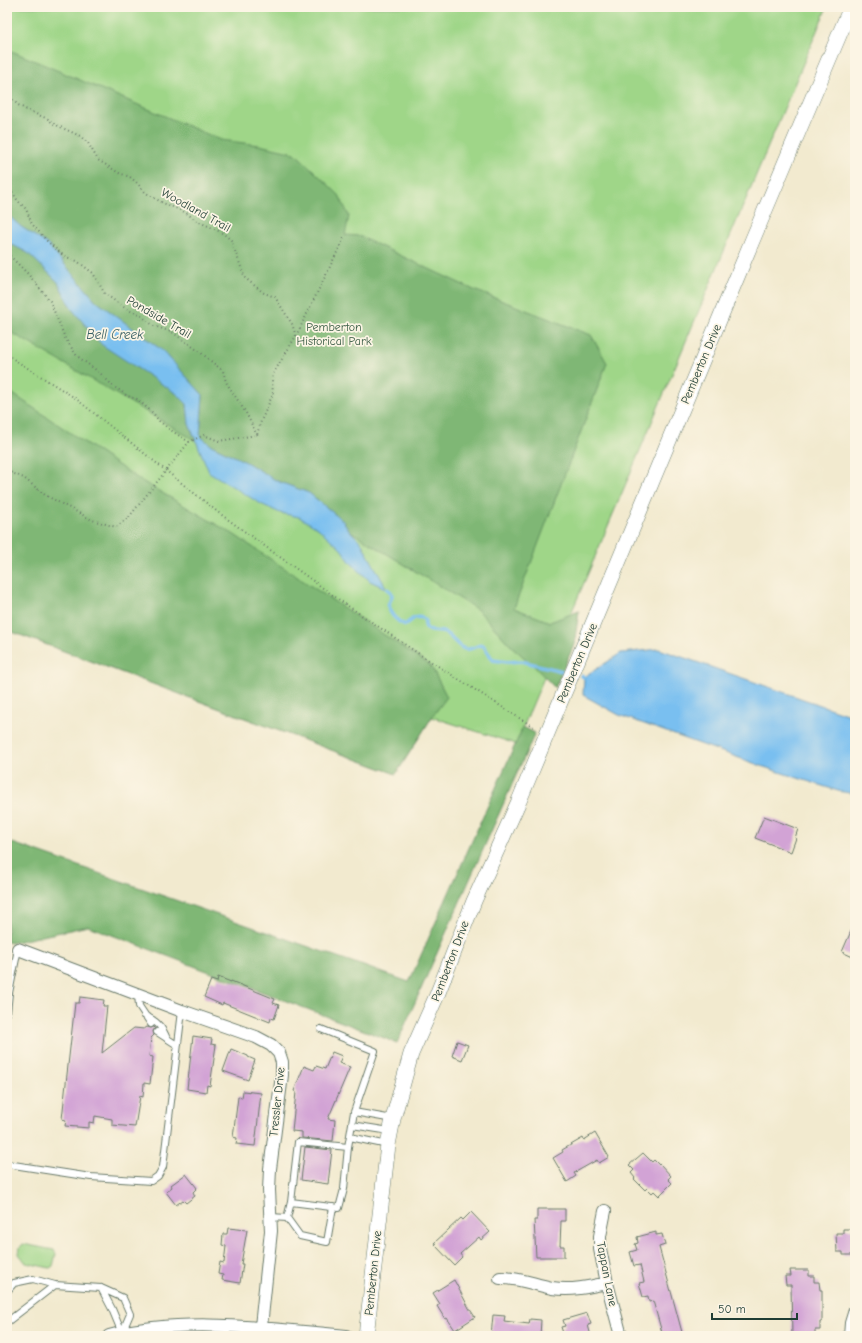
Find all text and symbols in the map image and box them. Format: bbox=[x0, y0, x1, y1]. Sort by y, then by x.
street label: Woodland Trail bbox=[159, 185, 233, 235]
street label: Pondside Trail bbox=[124, 293, 194, 341]
park label: Pemberton Historical Park bbox=[297, 320, 372, 348]
street label: Pemberton Drive bbox=[678, 322, 724, 406]
water label: Bell Creek bbox=[87, 327, 144, 342]
street label: Pemberton Drive bbox=[554, 621, 600, 705]
street label: Pemberton Drive bbox=[428, 919, 472, 1003]
street label: Tressler Drive bbox=[266, 1066, 288, 1138]
street label: Pemberton Drive bbox=[362, 1230, 384, 1316]
street label: Tappan Lane bbox=[594, 1240, 620, 1308]
scale bar bbox=[712, 1295, 797, 1321]
text: 50 m bbox=[718, 1302, 746, 1316]

